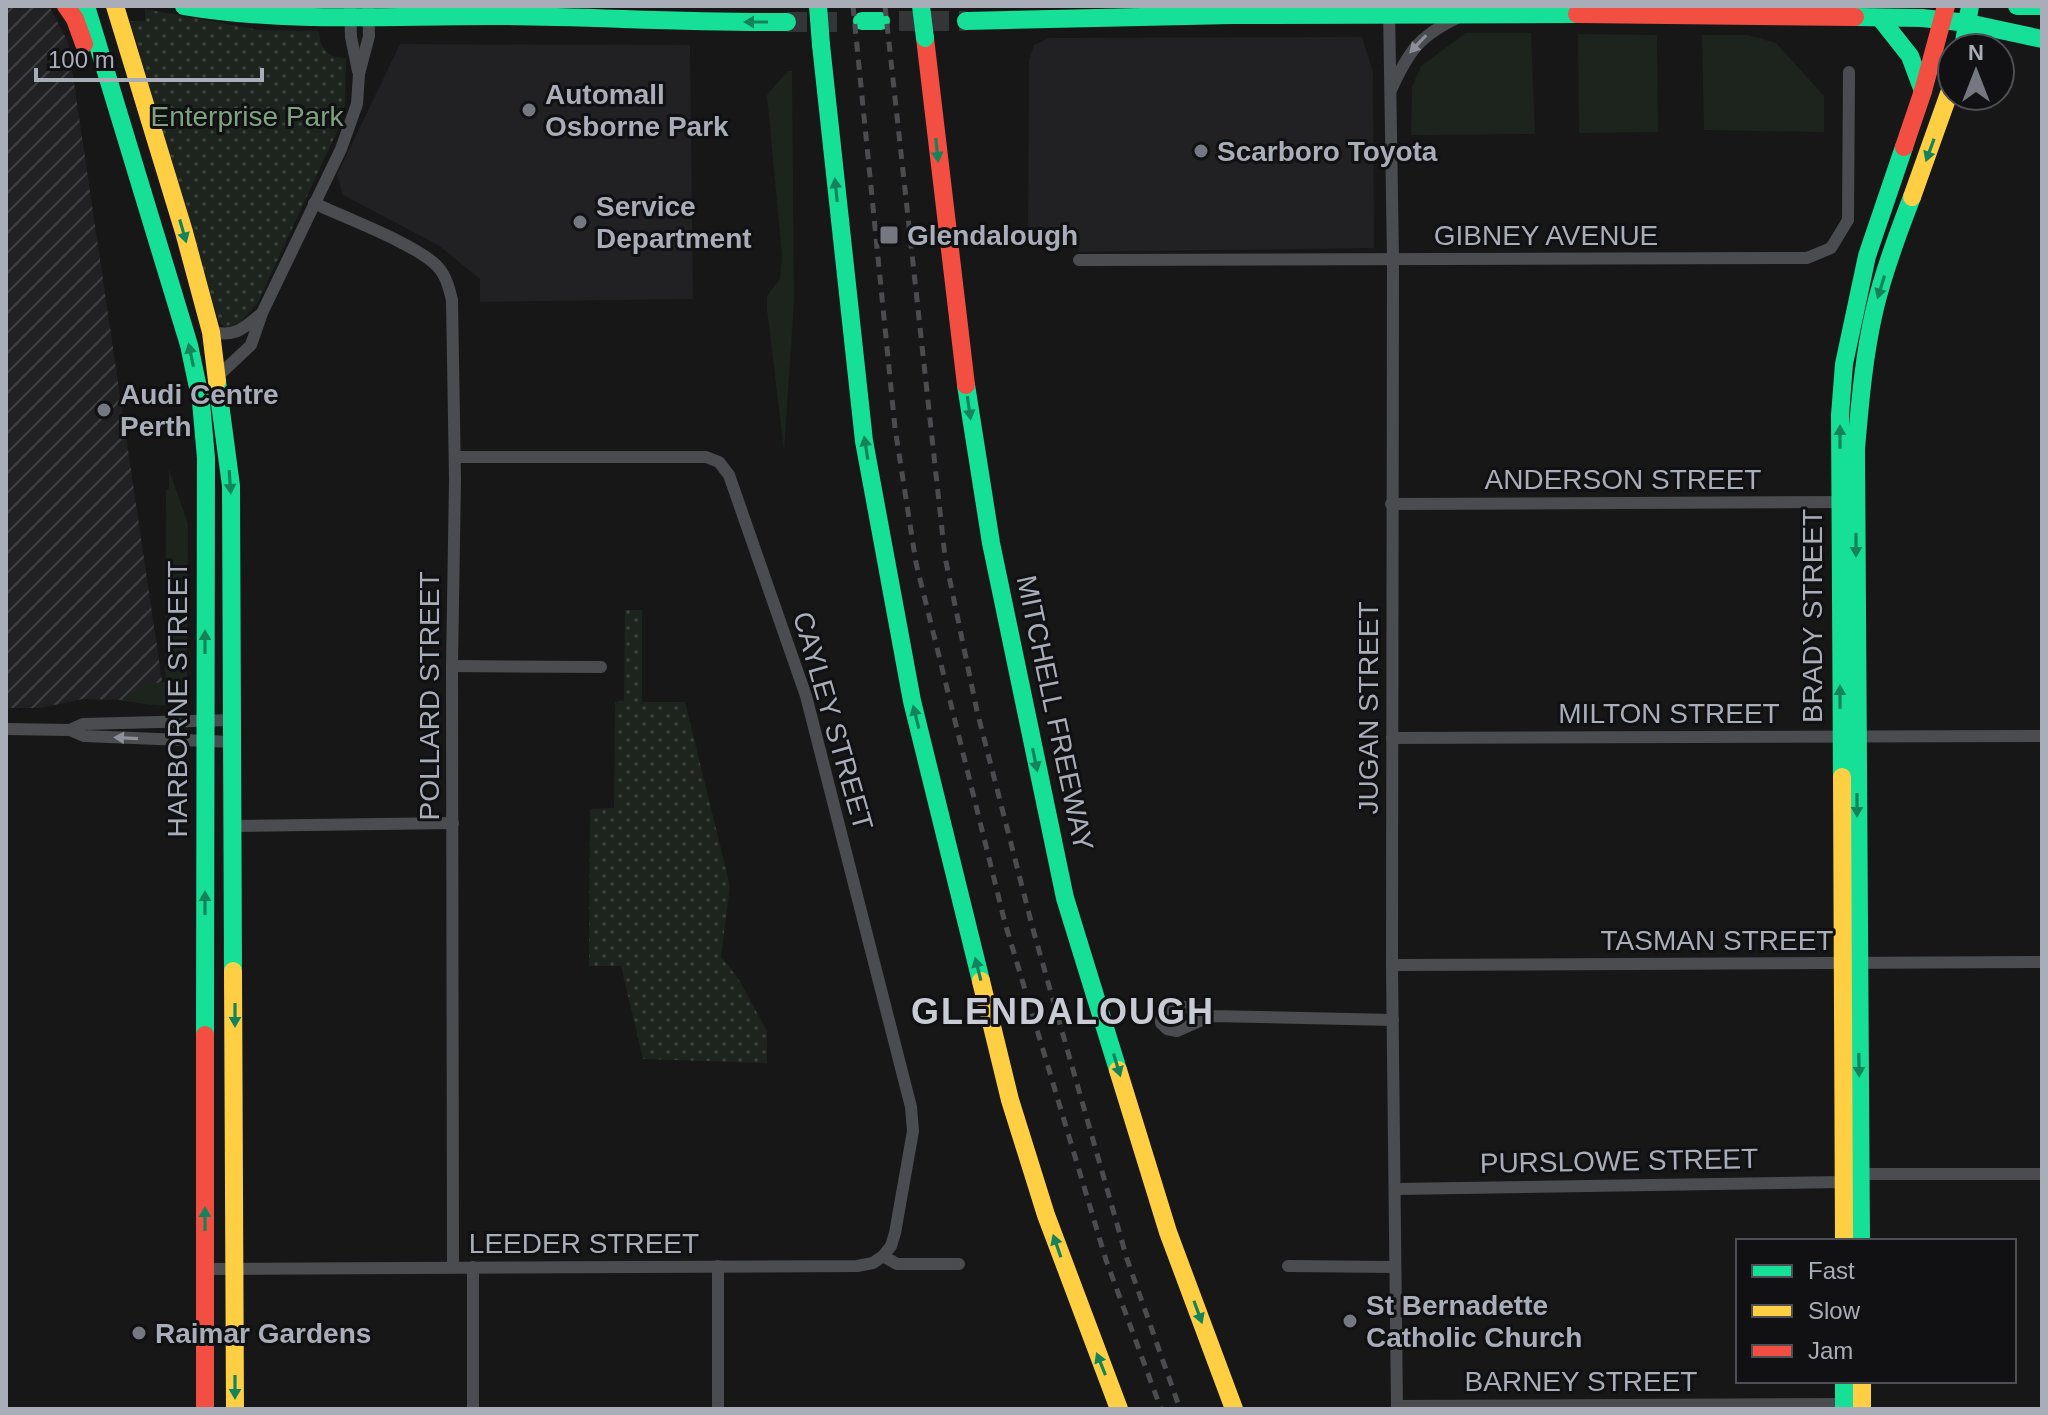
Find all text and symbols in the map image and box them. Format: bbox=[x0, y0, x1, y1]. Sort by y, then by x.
one-way arrow bbox=[743, 16, 768, 29]
scale bar bbox=[36, 32, 262, 82]
north arrow bbox=[1936, 32, 2016, 112]
one-way arrow bbox=[1410, 34, 1428, 53]
text: N bbox=[1968, 40, 1984, 65]
text: 100 m bbox=[48, 46, 115, 73]
place label: Automall Osborne Park bbox=[545, 79, 729, 142]
park label: Enterprise Park bbox=[151, 101, 344, 132]
marker: Automall Osborne Park bbox=[520, 101, 538, 119]
place label: Scarboro Toyota bbox=[1217, 136, 1438, 167]
one-way arrow bbox=[930, 138, 943, 163]
one-way arrow bbox=[1923, 138, 1936, 162]
marker: Scarboro Toyota bbox=[1192, 142, 1210, 160]
one-way arrow bbox=[829, 177, 842, 202]
place label: Service Department bbox=[596, 191, 752, 254]
marker: Service Department bbox=[571, 213, 589, 231]
one-way arrow bbox=[178, 219, 190, 244]
place label: Glendalough bbox=[907, 220, 1078, 251]
street label: GIBNEY AVENUE bbox=[1434, 220, 1658, 251]
marker: Glendalough bbox=[878, 224, 900, 246]
one-way arrow bbox=[1874, 276, 1887, 300]
one-way arrow bbox=[184, 343, 197, 368]
place label: Audi Centre Perth bbox=[120, 379, 279, 442]
one-way arrow bbox=[963, 396, 976, 421]
marker: Audi Centre Perth bbox=[95, 401, 113, 419]
one-way arrow bbox=[1834, 424, 1846, 449]
one-way arrow bbox=[859, 435, 871, 460]
street label: ANDERSON STREET bbox=[1485, 464, 1761, 495]
one-way arrow bbox=[224, 469, 237, 494]
street label: BRADY STREET bbox=[1797, 509, 1828, 723]
one-way arrow bbox=[1850, 533, 1862, 558]
street label: HARBORNE STREET bbox=[162, 561, 193, 837]
street label: POLLARD STREET bbox=[414, 572, 445, 820]
street label: MITCHELL FREEWAY bbox=[1011, 573, 1099, 854]
street label: JUGAN STREET bbox=[1353, 601, 1384, 815]
street label: CAYLEY STREET bbox=[787, 608, 879, 834]
one-way arrow bbox=[199, 629, 211, 654]
one-way arrow bbox=[1834, 684, 1846, 709]
street label: MILTON STREET bbox=[1558, 698, 1780, 729]
one-way arrow bbox=[909, 704, 922, 729]
one-way arrow bbox=[114, 731, 139, 744]
one-way arrow bbox=[1029, 748, 1042, 773]
one-way arrow bbox=[1851, 793, 1863, 818]
one-way arrow bbox=[199, 890, 211, 915]
street label: TASMAN STREET bbox=[1601, 925, 1833, 956]
one-way arrow bbox=[971, 957, 983, 982]
district label: GLENDALOUGH bbox=[911, 991, 1215, 1032]
one-way arrow bbox=[229, 1003, 241, 1028]
one-way arrow bbox=[1111, 1053, 1124, 1077]
one-way arrow bbox=[1853, 1053, 1865, 1078]
street label: PURSLOWE STREET bbox=[1480, 1143, 1758, 1179]
one-way arrow bbox=[199, 1206, 211, 1231]
street label: LEEDER STREET bbox=[469, 1228, 699, 1259]
one-way arrow bbox=[1050, 1234, 1063, 1258]
legend bbox=[1736, 1239, 2016, 1383]
text: Fast bbox=[1808, 1257, 1855, 1284]
place label: St Bernadette Catholic Church bbox=[1366, 1290, 1582, 1353]
text: Slow bbox=[1808, 1297, 1861, 1324]
one-way arrow bbox=[1192, 1300, 1205, 1324]
marker: St Bernadette Catholic Church bbox=[1341, 1312, 1359, 1330]
place label: Raimar Gardens bbox=[155, 1318, 371, 1349]
marker: Raimar Gardens bbox=[130, 1324, 148, 1342]
text: Jam bbox=[1808, 1337, 1853, 1364]
one-way arrow bbox=[1094, 1352, 1107, 1376]
street label: BARNEY STREET bbox=[1465, 1366, 1697, 1397]
one-way arrow bbox=[229, 1375, 241, 1400]

